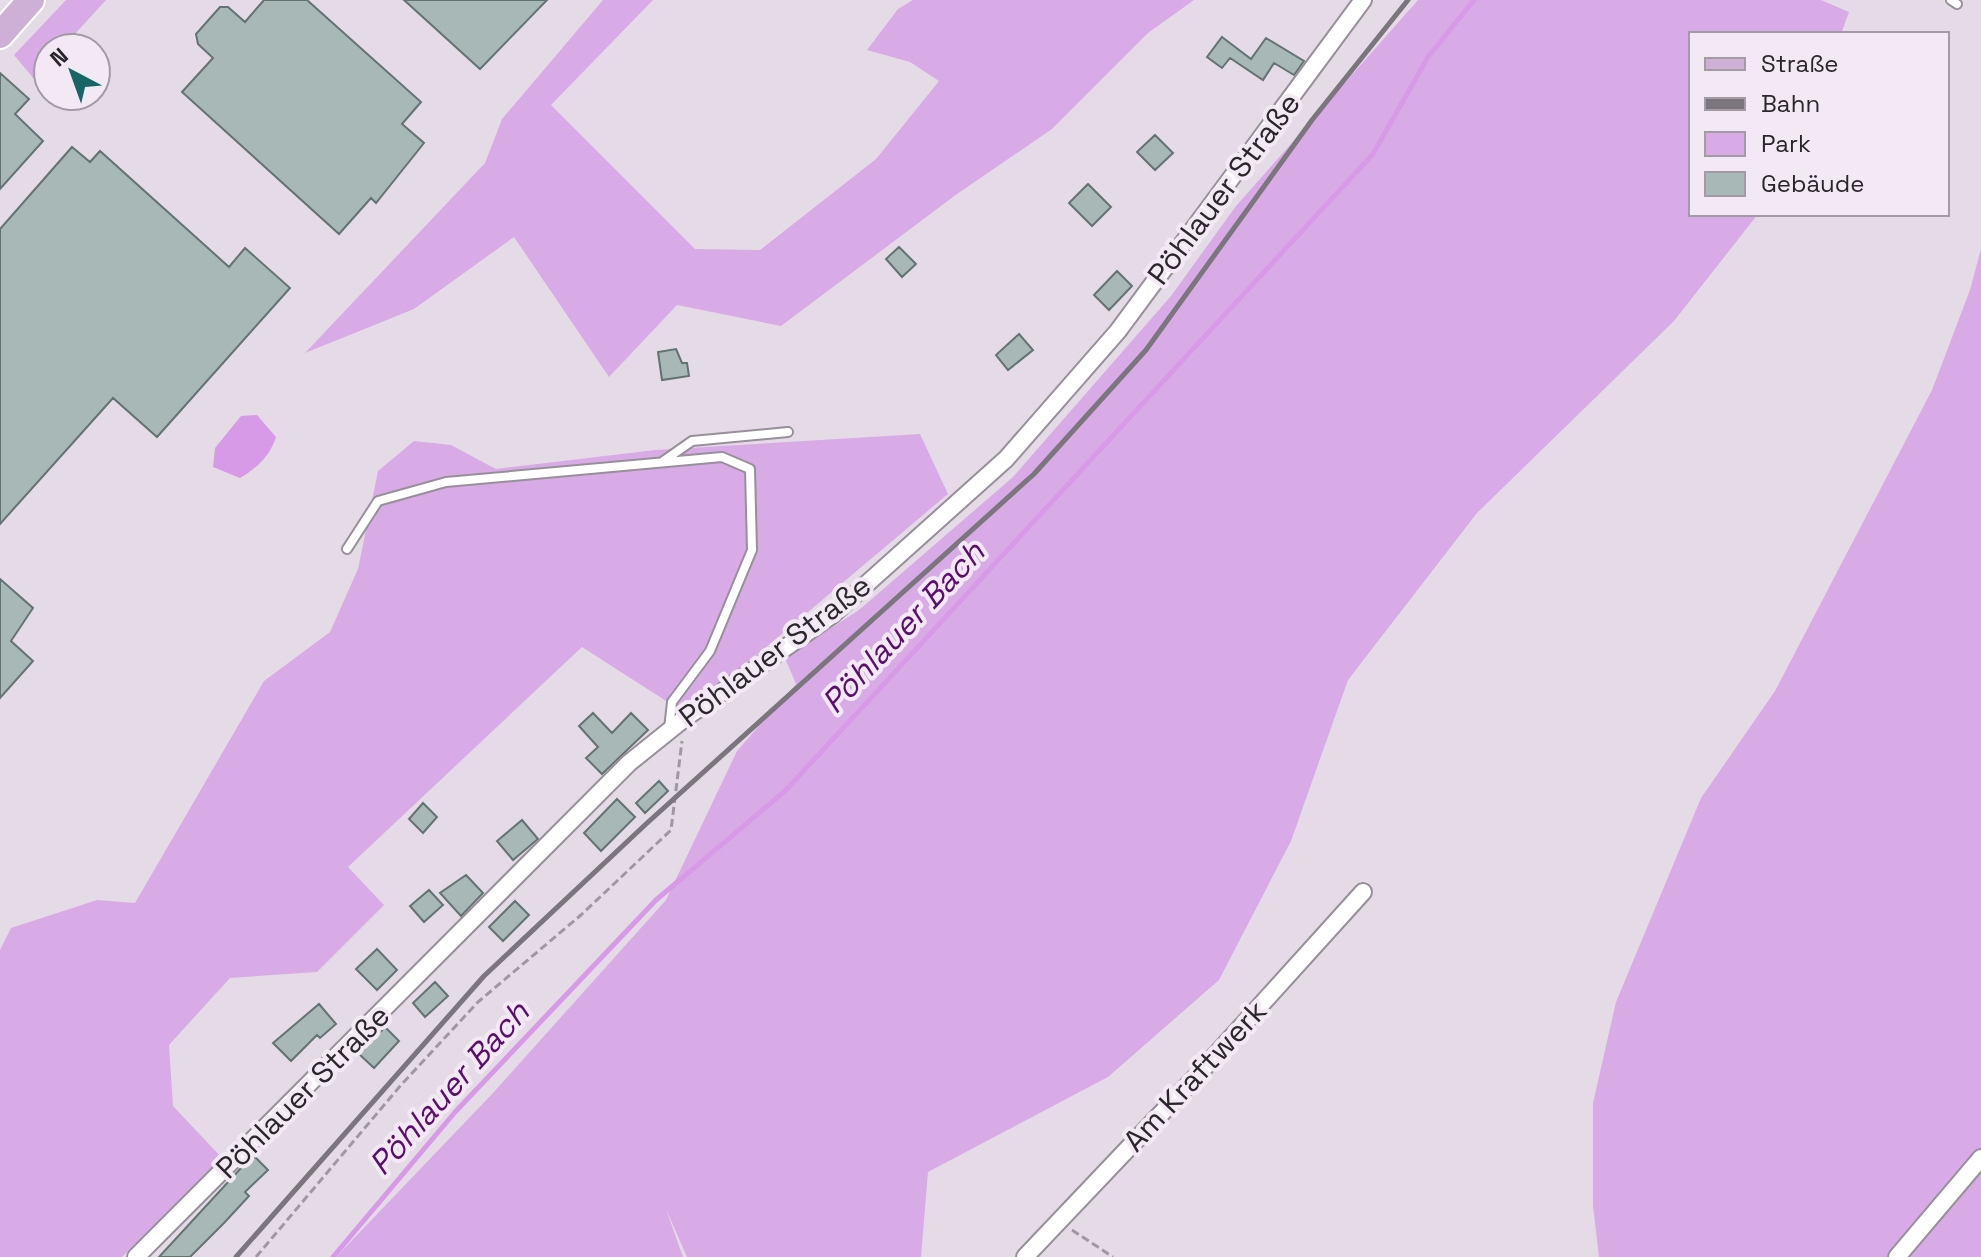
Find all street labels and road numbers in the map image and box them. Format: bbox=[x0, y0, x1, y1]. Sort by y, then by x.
street label: Pöhlauer Straße bbox=[1139, 85, 1309, 293]
street label: Pöhlauer Straße bbox=[671, 566, 879, 736]
street label: Am Kraftwerk bbox=[1114, 992, 1275, 1160]
street label: Pöhlauer Straße bbox=[207, 996, 398, 1187]

